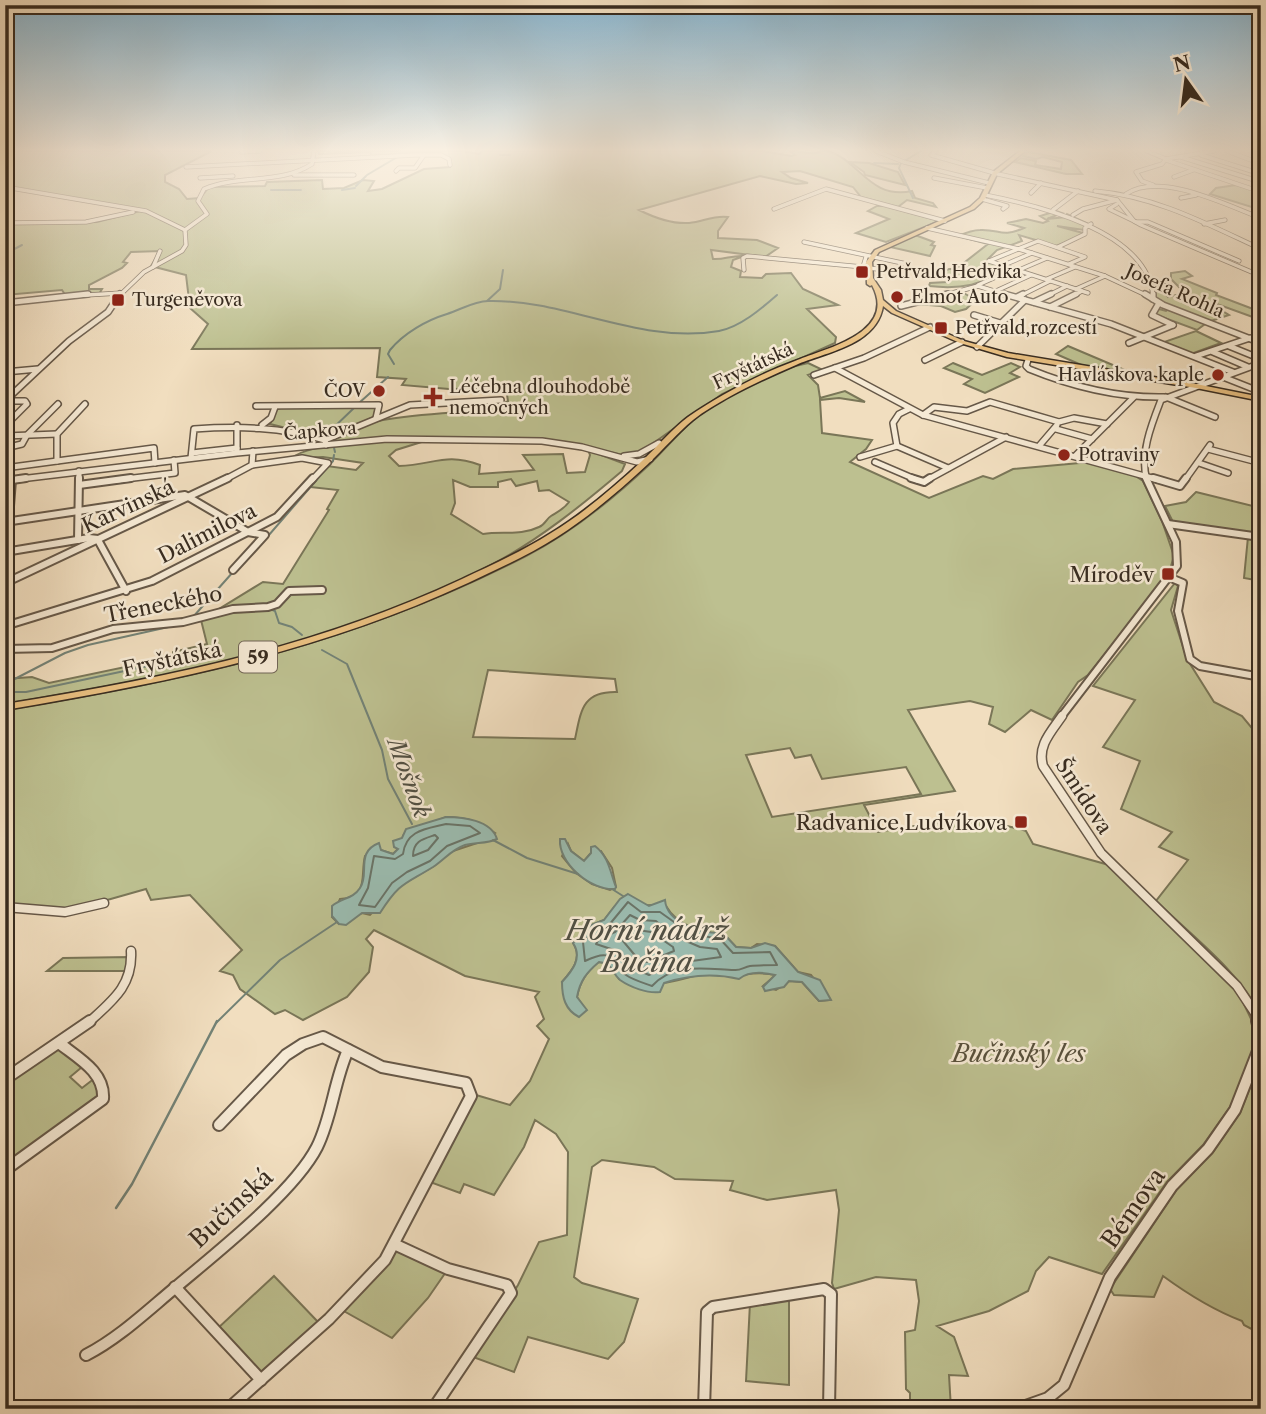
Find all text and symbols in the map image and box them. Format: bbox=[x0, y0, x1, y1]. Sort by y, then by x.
north arrow bbox=[1150, 46, 1220, 116]
text: N bbox=[1171, 51, 1193, 77]
street label: Josefa Rohla bbox=[1119, 258, 1228, 323]
place label: Petřvald,Hedvika bbox=[876, 261, 1022, 283]
marker: Petřvald,Hedvika bbox=[854, 264, 870, 280]
place label: Elmot Auto bbox=[911, 286, 1009, 308]
place label: Turgeněvova bbox=[132, 289, 243, 311]
marker: Elmot Auto bbox=[889, 289, 905, 305]
marker: Turgeněvova bbox=[110, 292, 126, 308]
place label: Petřvald,rozcestí bbox=[955, 317, 1097, 339]
marker: Petřvald,rozcestí bbox=[933, 320, 949, 336]
street label: Fryštátská bbox=[709, 338, 797, 394]
place label: Havláskova kaple bbox=[1058, 364, 1204, 386]
marker: Havláskova kaple bbox=[1210, 367, 1226, 383]
place label: Léčebna dlouhodobě nemocných bbox=[449, 376, 630, 419]
place label: ČOV bbox=[324, 378, 366, 402]
marker: ČOV bbox=[371, 383, 387, 399]
marker: Léčebna dlouhodobě nemocných bbox=[423, 387, 443, 407]
street label: Čapkova bbox=[282, 415, 358, 445]
place label: Potraviny bbox=[1078, 444, 1160, 466]
marker: Potraviny bbox=[1056, 447, 1072, 463]
street label: Karvinská bbox=[78, 473, 179, 538]
street label: Dalimilova bbox=[154, 497, 261, 568]
place label: Míroděv bbox=[1069, 562, 1155, 587]
marker: Míroděv bbox=[1160, 566, 1176, 582]
street label: Třeneckého bbox=[102, 580, 224, 628]
street label: Fryštátská bbox=[120, 636, 225, 682]
road number: 59 bbox=[239, 642, 277, 672]
water label: Mošnok bbox=[381, 732, 436, 822]
street label: Šmídova bbox=[1050, 753, 1118, 839]
place label: Radvanice,Ludvíkova bbox=[796, 810, 1008, 835]
marker: Radvanice,Ludvíkova bbox=[1013, 814, 1029, 830]
water label: Horní nádrž Bučina bbox=[563, 913, 730, 979]
park label: Bučinský les bbox=[950, 1039, 1086, 1068]
street label: Bučinská bbox=[183, 1162, 279, 1254]
street label: Bémova bbox=[1095, 1162, 1171, 1254]

